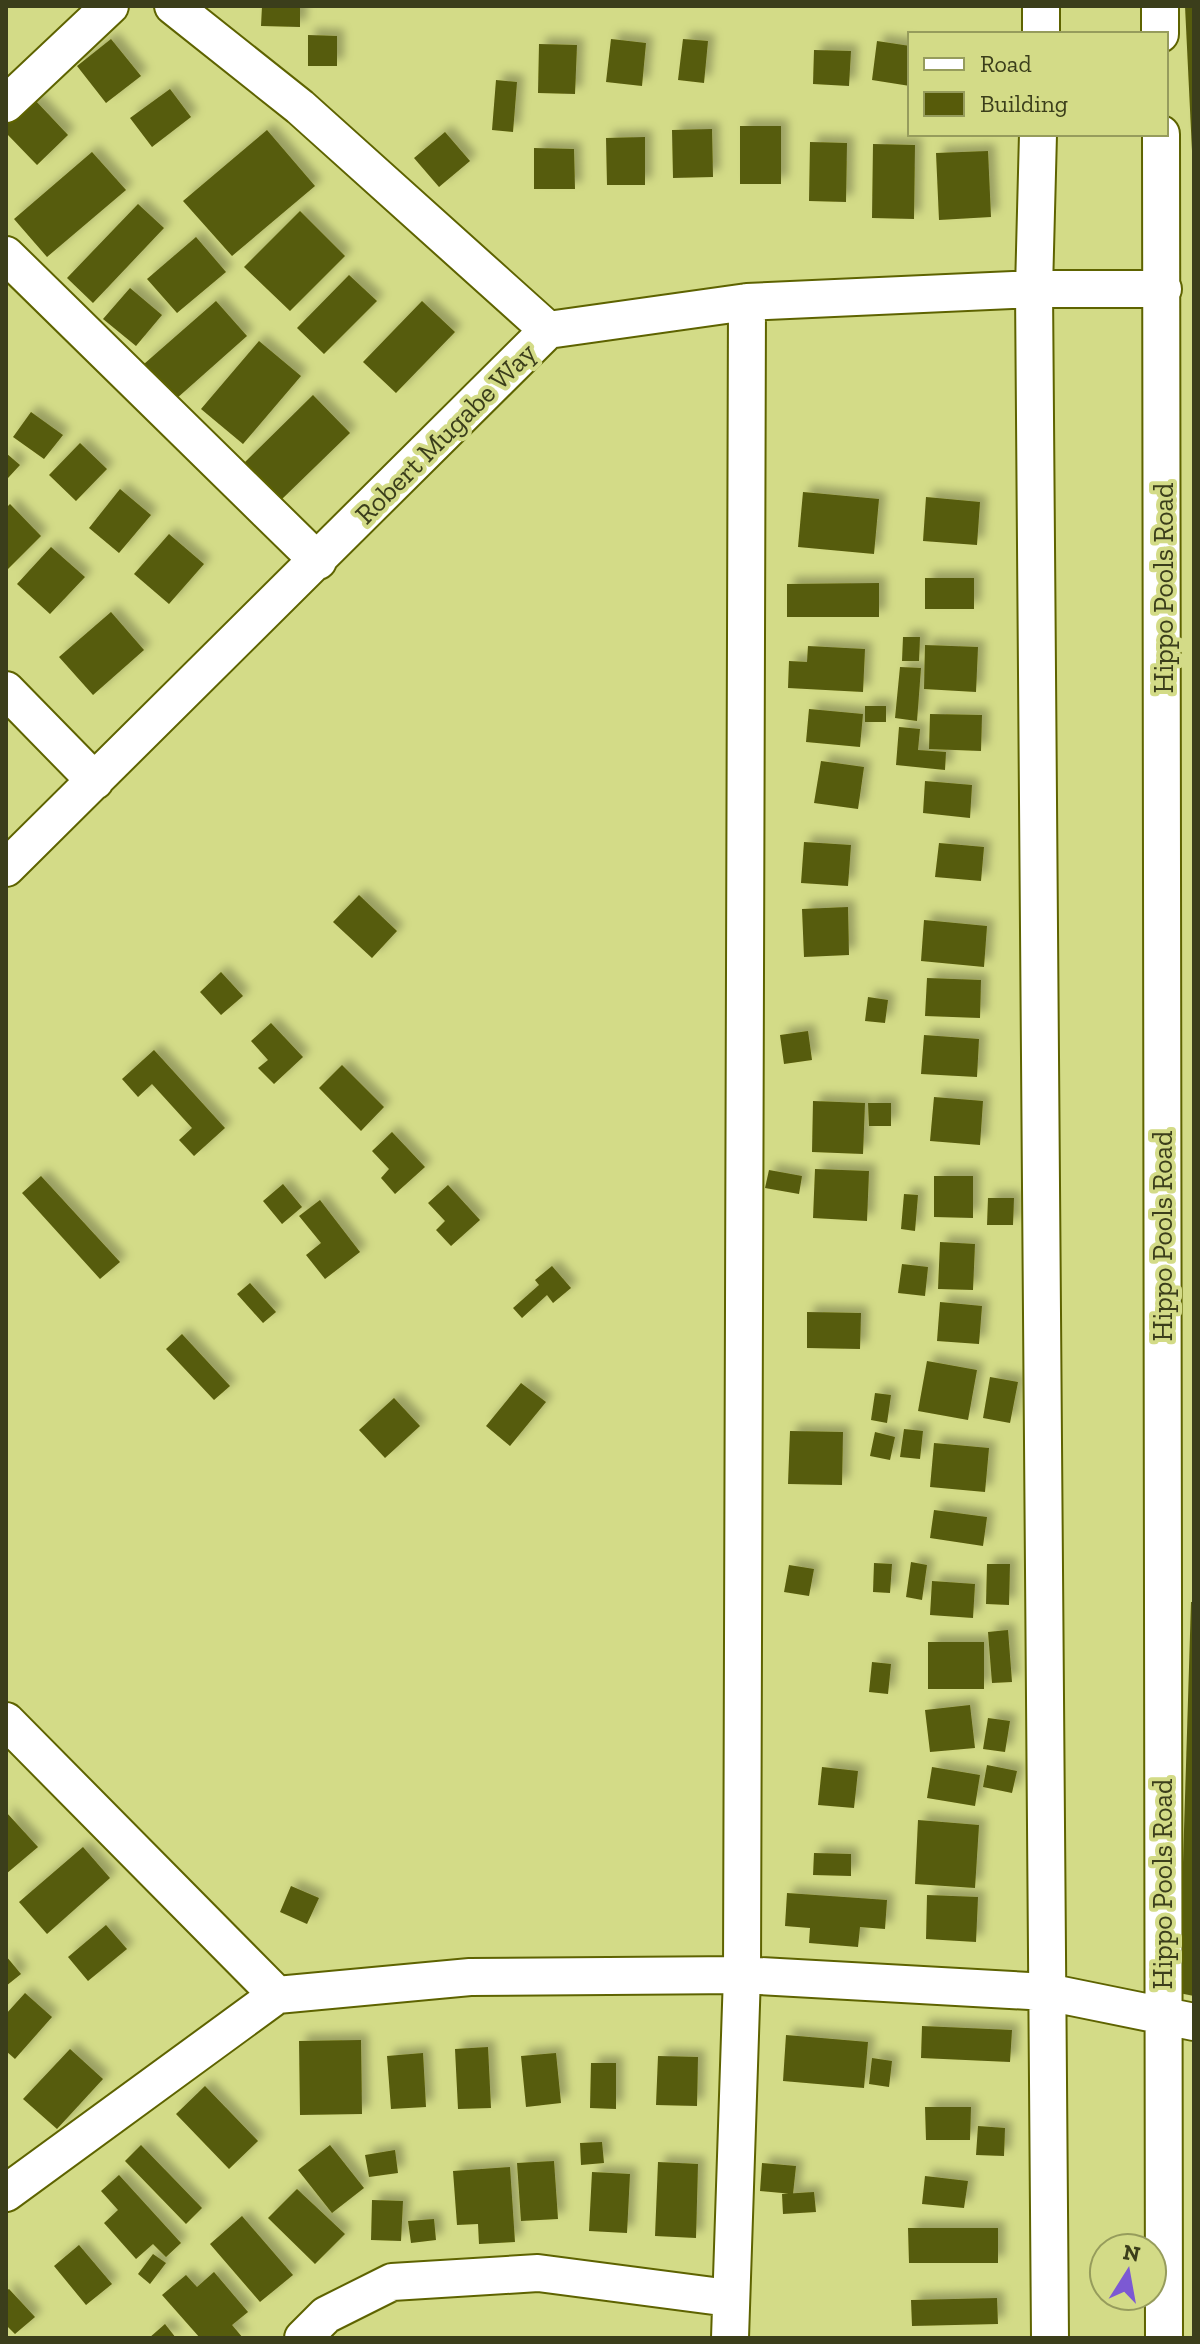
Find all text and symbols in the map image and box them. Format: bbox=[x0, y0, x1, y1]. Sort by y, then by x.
legend bbox=[908, 32, 1168, 136]
text: Road bbox=[980, 49, 1032, 78]
text: Building bbox=[980, 89, 1068, 118]
street label: Robert Mugabe Way bbox=[348, 336, 543, 531]
street label: Hippo Pools Road bbox=[1147, 483, 1180, 693]
street label: Hippo Pools Road bbox=[1146, 1131, 1179, 1341]
street label: Hippo Pools Road bbox=[1146, 1779, 1179, 1989]
north arrow bbox=[1088, 2232, 1168, 2312]
text: N bbox=[1121, 2238, 1143, 2268]

